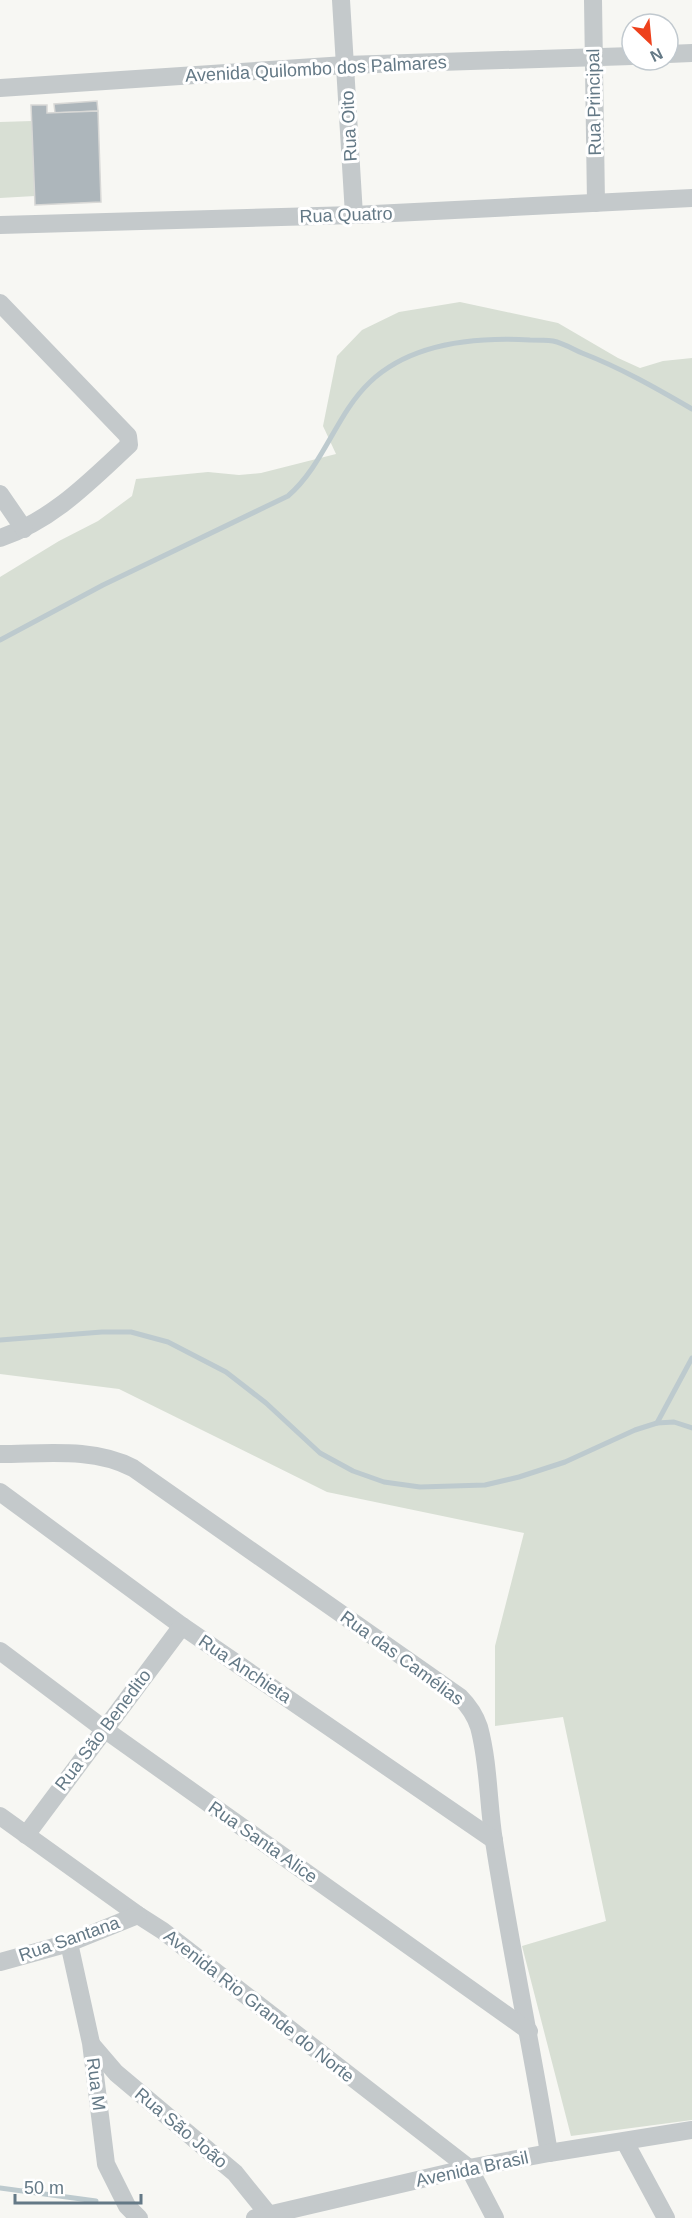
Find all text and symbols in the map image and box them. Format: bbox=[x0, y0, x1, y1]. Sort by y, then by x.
north arrow bbox=[620, 12, 680, 72]
text: N bbox=[647, 45, 665, 65]
street label: Rua Principal bbox=[583, 48, 605, 156]
street label: Avenida Quilombo dos Palmares bbox=[185, 52, 447, 86]
street label: Rua Oito bbox=[337, 90, 361, 162]
street label: Rua Quatro bbox=[299, 203, 393, 227]
street label: Rua das Camélias bbox=[337, 1607, 467, 1709]
street label: Rua Anchieta bbox=[195, 1631, 296, 1708]
street label: Rua São Benedito bbox=[51, 1666, 155, 1794]
street label: Rua Santa Alice bbox=[205, 1797, 321, 1887]
street label: Rua Santana bbox=[16, 1912, 123, 1966]
street label: Avenida Rio Grande do Norte bbox=[160, 1926, 358, 2086]
street label: Rua M bbox=[83, 2056, 109, 2112]
street label: Rua São João bbox=[131, 2084, 231, 2172]
street label: Avenida Brasil bbox=[414, 2147, 530, 2191]
scale bar bbox=[15, 2167, 141, 2205]
text: 50 m bbox=[24, 2178, 64, 2198]

